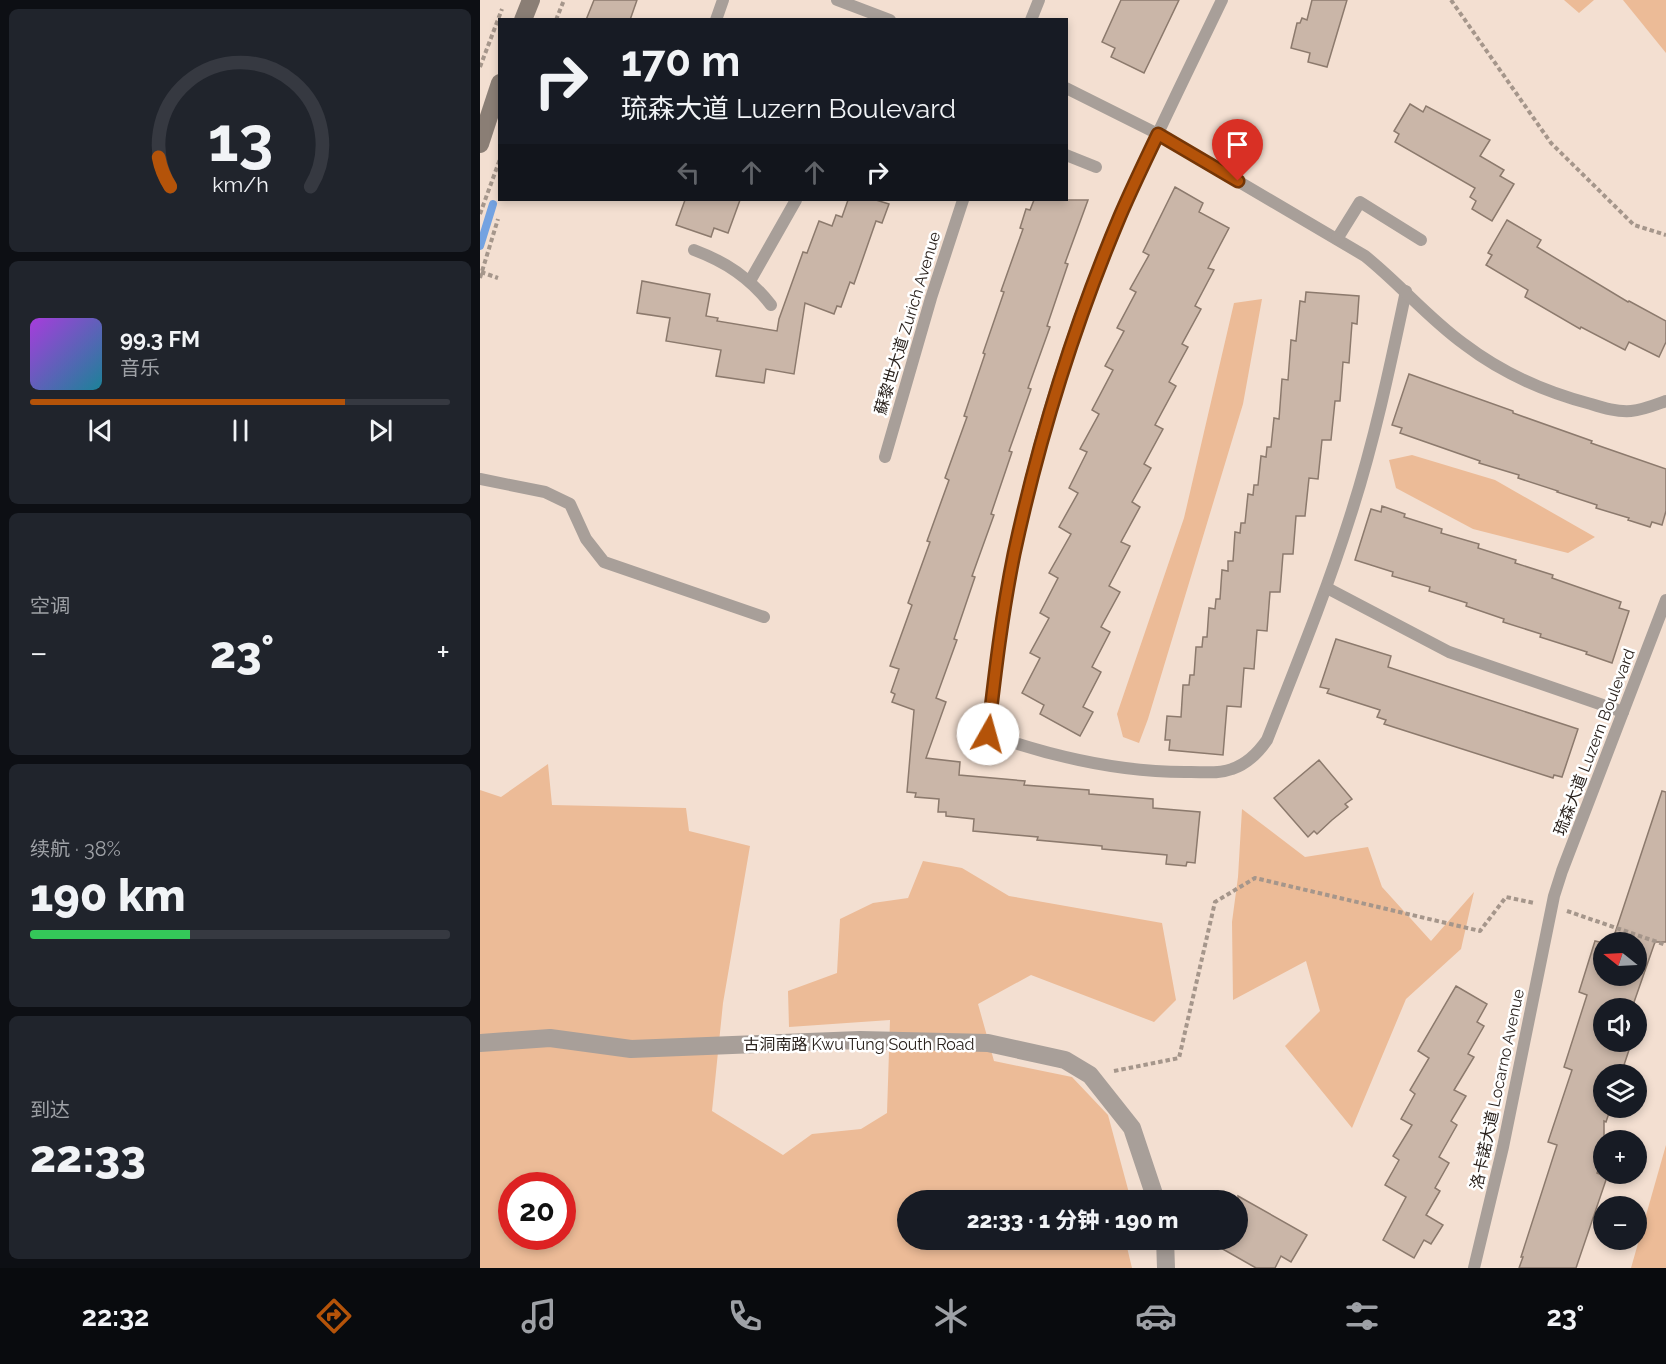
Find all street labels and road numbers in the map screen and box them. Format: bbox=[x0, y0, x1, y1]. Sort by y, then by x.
street label: 蘇黎世大道 Zurich Avenue bbox=[871, 229, 944, 417]
street label: 琉森大道 Luzern Boulevard bbox=[1550, 646, 1639, 838]
street label: 洛卡諾大道 Locarno Avenue bbox=[1467, 987, 1528, 1191]
street label: 古洞南路 Kwu Tung South Road bbox=[743, 1035, 975, 1054]

